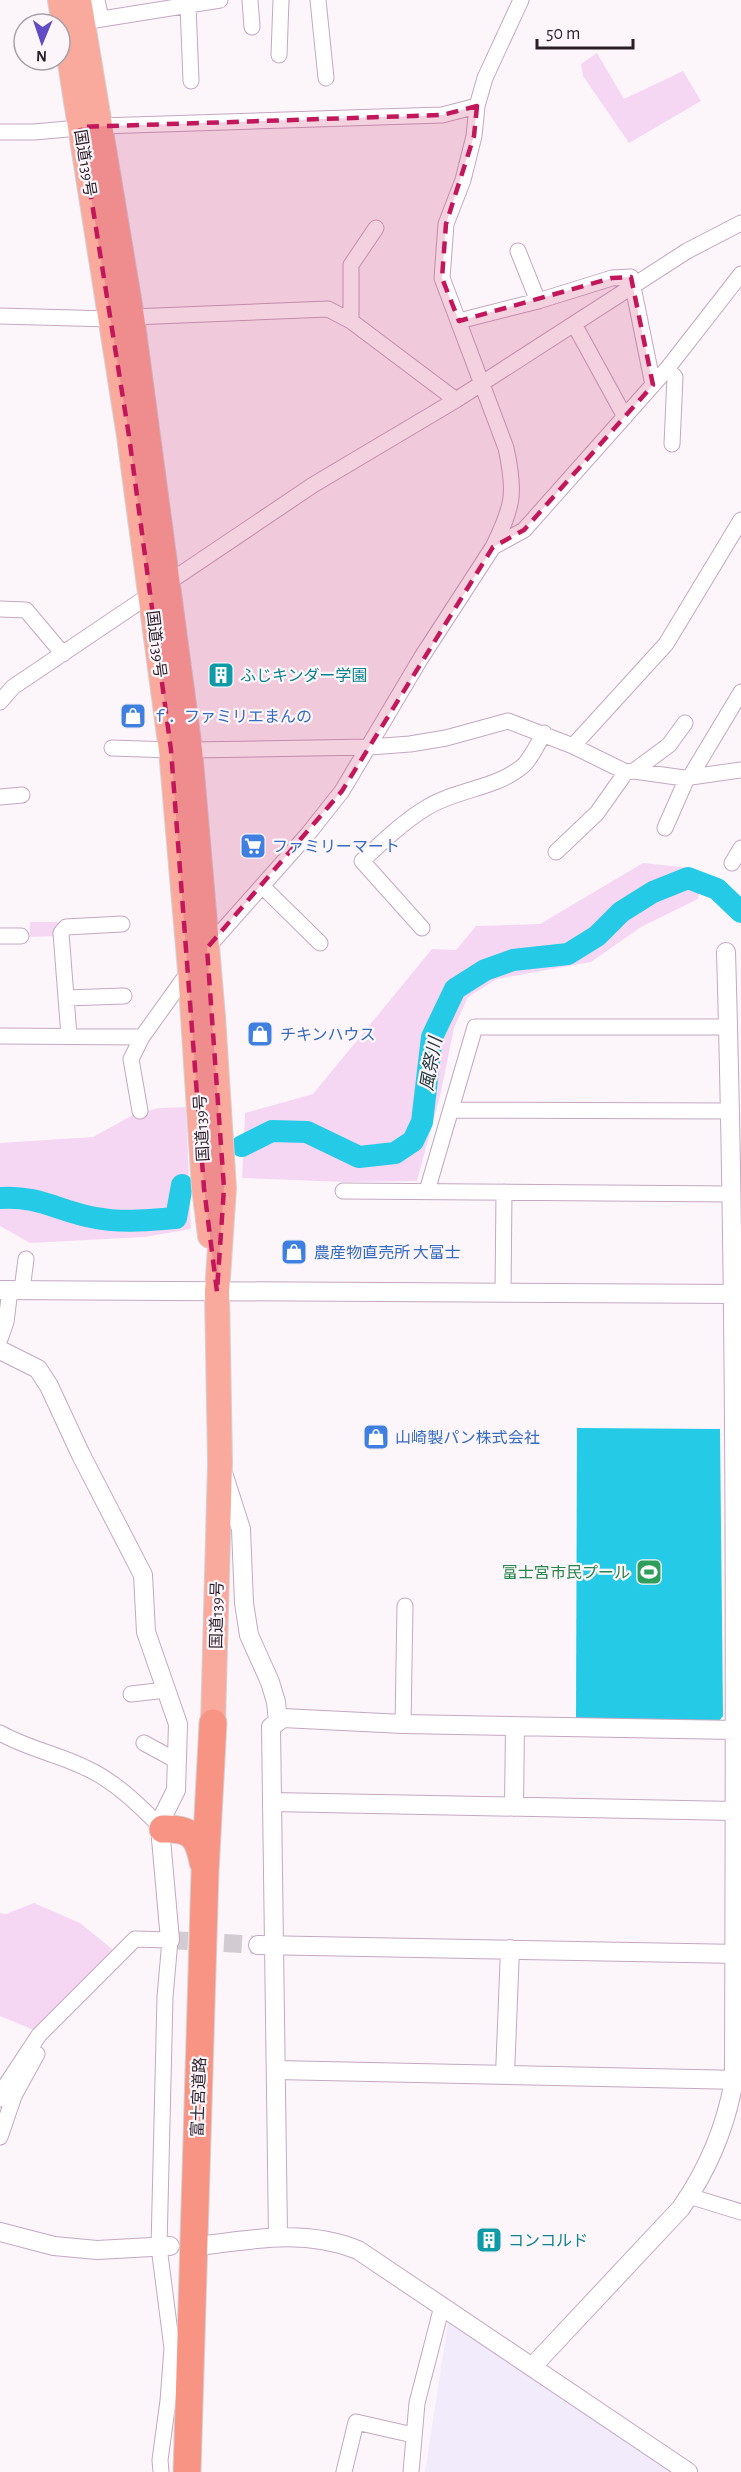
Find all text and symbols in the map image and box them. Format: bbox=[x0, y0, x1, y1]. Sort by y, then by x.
north arrow bbox=[12, 12, 72, 72]
scale bar bbox=[537, 12, 633, 50]
text: 50 m bbox=[546, 25, 580, 43]
text: N bbox=[36, 48, 47, 64]
street label: 国道139号 bbox=[72, 128, 99, 198]
street label: 国道139号 bbox=[144, 609, 169, 679]
building icon: ふじキンダー学園 bbox=[206, 660, 236, 690]
place label: ふじキンダー学園 bbox=[240, 667, 368, 684]
shop icon: ｆ．ファミリエまんの bbox=[118, 701, 148, 731]
place label: ｆ．ファミリエまんの bbox=[152, 709, 312, 725]
supermarket icon: ファミリーマート bbox=[238, 831, 268, 861]
place label: ファミリーマート bbox=[272, 839, 400, 855]
shop icon: チキンハウス bbox=[245, 1019, 275, 1049]
place label: チキンハウス bbox=[280, 1027, 376, 1043]
water label: 風祭川 bbox=[416, 1034, 446, 1092]
street label: 国道139号 bbox=[191, 1094, 212, 1162]
shop icon: 農産物直売所 大富士 bbox=[279, 1237, 309, 1267]
place label: 農産物直売所 大富士 bbox=[314, 1244, 461, 1261]
shop icon: 山崎製パン株式会社 bbox=[361, 1422, 391, 1452]
place label: 山崎製パン株式会社 bbox=[395, 1429, 540, 1446]
sports icon: 富士宮市民プール bbox=[634, 1557, 664, 1587]
place label: 富士宮市民プール bbox=[502, 1565, 630, 1581]
street label: 国道139号 bbox=[207, 1581, 226, 1649]
street label: 富士宮道路 bbox=[189, 2057, 208, 2137]
building icon: コンコルド bbox=[474, 2225, 504, 2255]
place label: コンコルド bbox=[508, 2233, 588, 2249]

